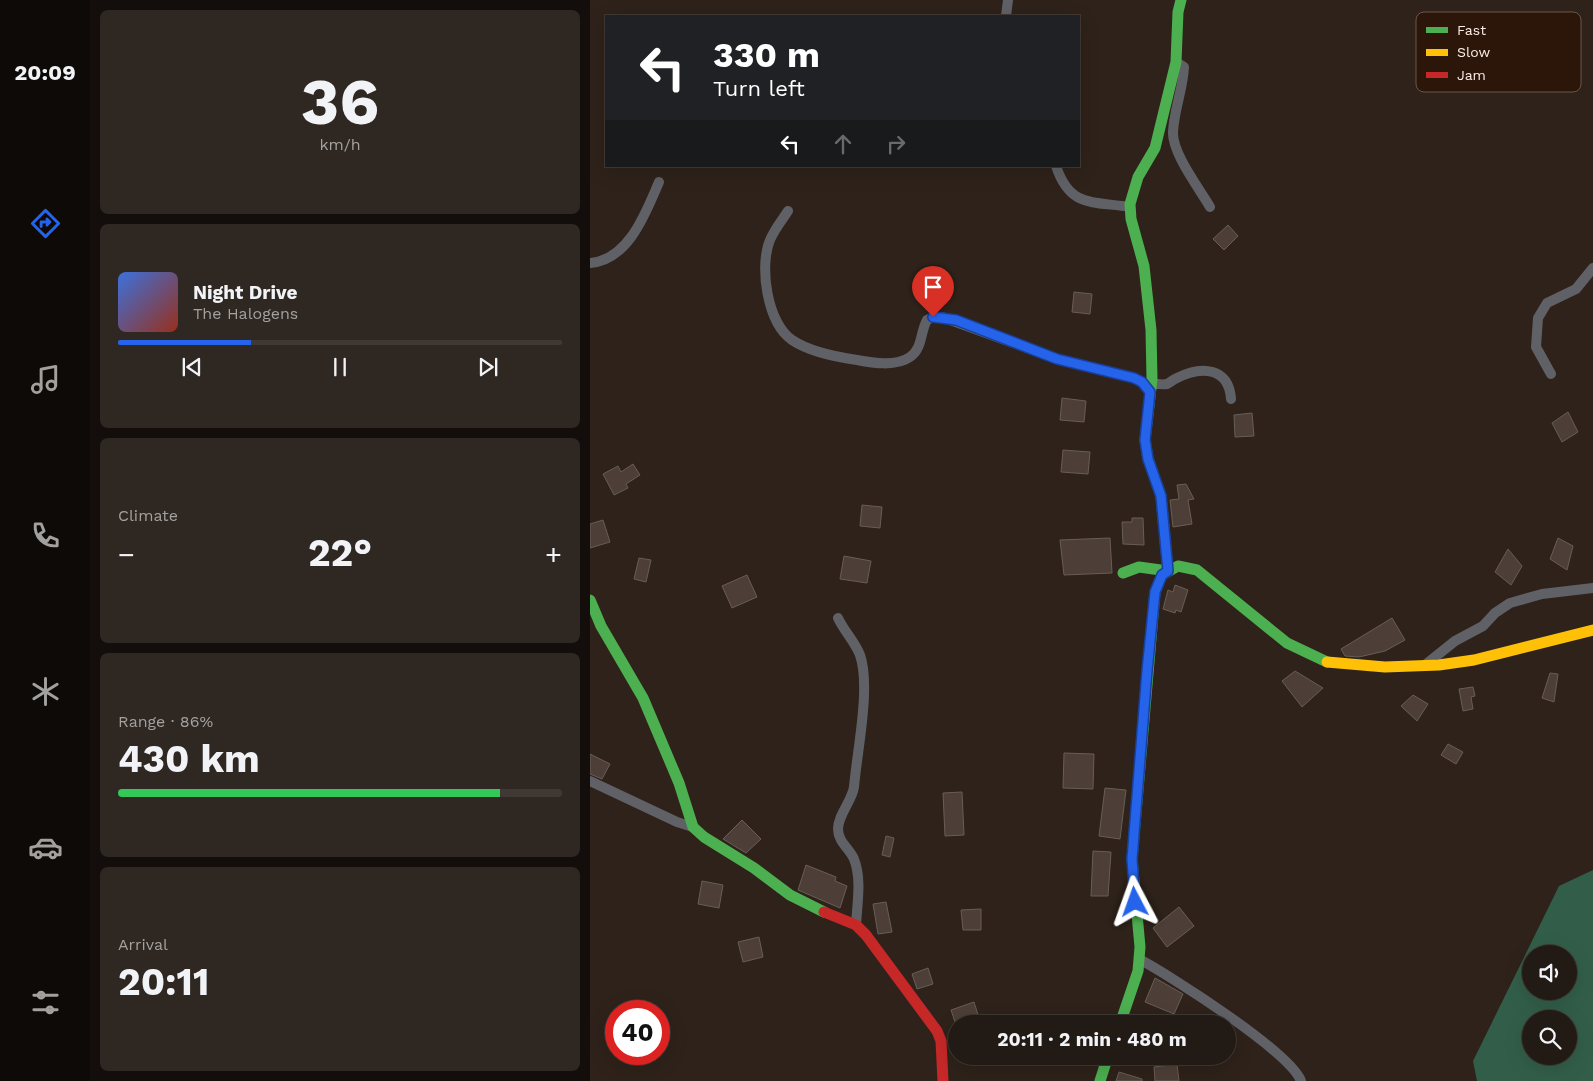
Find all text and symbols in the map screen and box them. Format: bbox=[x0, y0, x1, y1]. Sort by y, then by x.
legend bbox=[1416, 12, 1581, 92]
text: Fast bbox=[1457, 22, 1486, 38]
text: 330 m bbox=[713, 34, 820, 76]
icon: left bbox=[630, 35, 695, 100]
text: Slow bbox=[1457, 44, 1490, 60]
text: 20:09 bbox=[14, 60, 76, 85]
text: 36 bbox=[301, 64, 379, 140]
text: Jam bbox=[1457, 67, 1486, 83]
text: Turn left bbox=[713, 76, 805, 101]
icon: left bbox=[776, 130, 804, 158]
icon: ahead bbox=[829, 130, 857, 158]
icon: right bbox=[882, 130, 910, 158]
text: km/h bbox=[319, 135, 361, 154]
icon: directions bbox=[28, 206, 63, 241]
pin bbox=[912, 266, 954, 317]
icon: arrive bbox=[919, 273, 947, 301]
text: Night Drive bbox=[193, 281, 298, 304]
text: The Halogens bbox=[193, 304, 298, 323]
icon: previous bbox=[178, 353, 206, 381]
icon: pause bbox=[326, 353, 354, 381]
icon: next bbox=[474, 353, 502, 381]
icon: music bbox=[28, 362, 63, 397]
text: Climate bbox=[118, 506, 178, 525]
icon: phone bbox=[28, 518, 63, 553]
text: 22° bbox=[308, 531, 372, 575]
text: − bbox=[118, 538, 135, 571]
text: + bbox=[545, 538, 562, 571]
icon: climate bbox=[28, 674, 63, 709]
text: Range · 86% bbox=[118, 712, 213, 731]
text: 430 km bbox=[118, 737, 260, 781]
icon: car bbox=[28, 830, 63, 865]
position arrow bbox=[1108, 875, 1160, 927]
text: Arrival bbox=[118, 935, 168, 954]
map controls bbox=[1522, 945, 1577, 1065]
button: sound bbox=[1522, 945, 1577, 1000]
text: 20:11 bbox=[118, 960, 209, 1004]
icon: filters bbox=[28, 985, 63, 1020]
speed limit sign: 40 bbox=[605, 1000, 670, 1065]
button: search bbox=[1522, 1010, 1577, 1065]
text: 20:11 · 2 min · 480 m bbox=[997, 1028, 1187, 1051]

